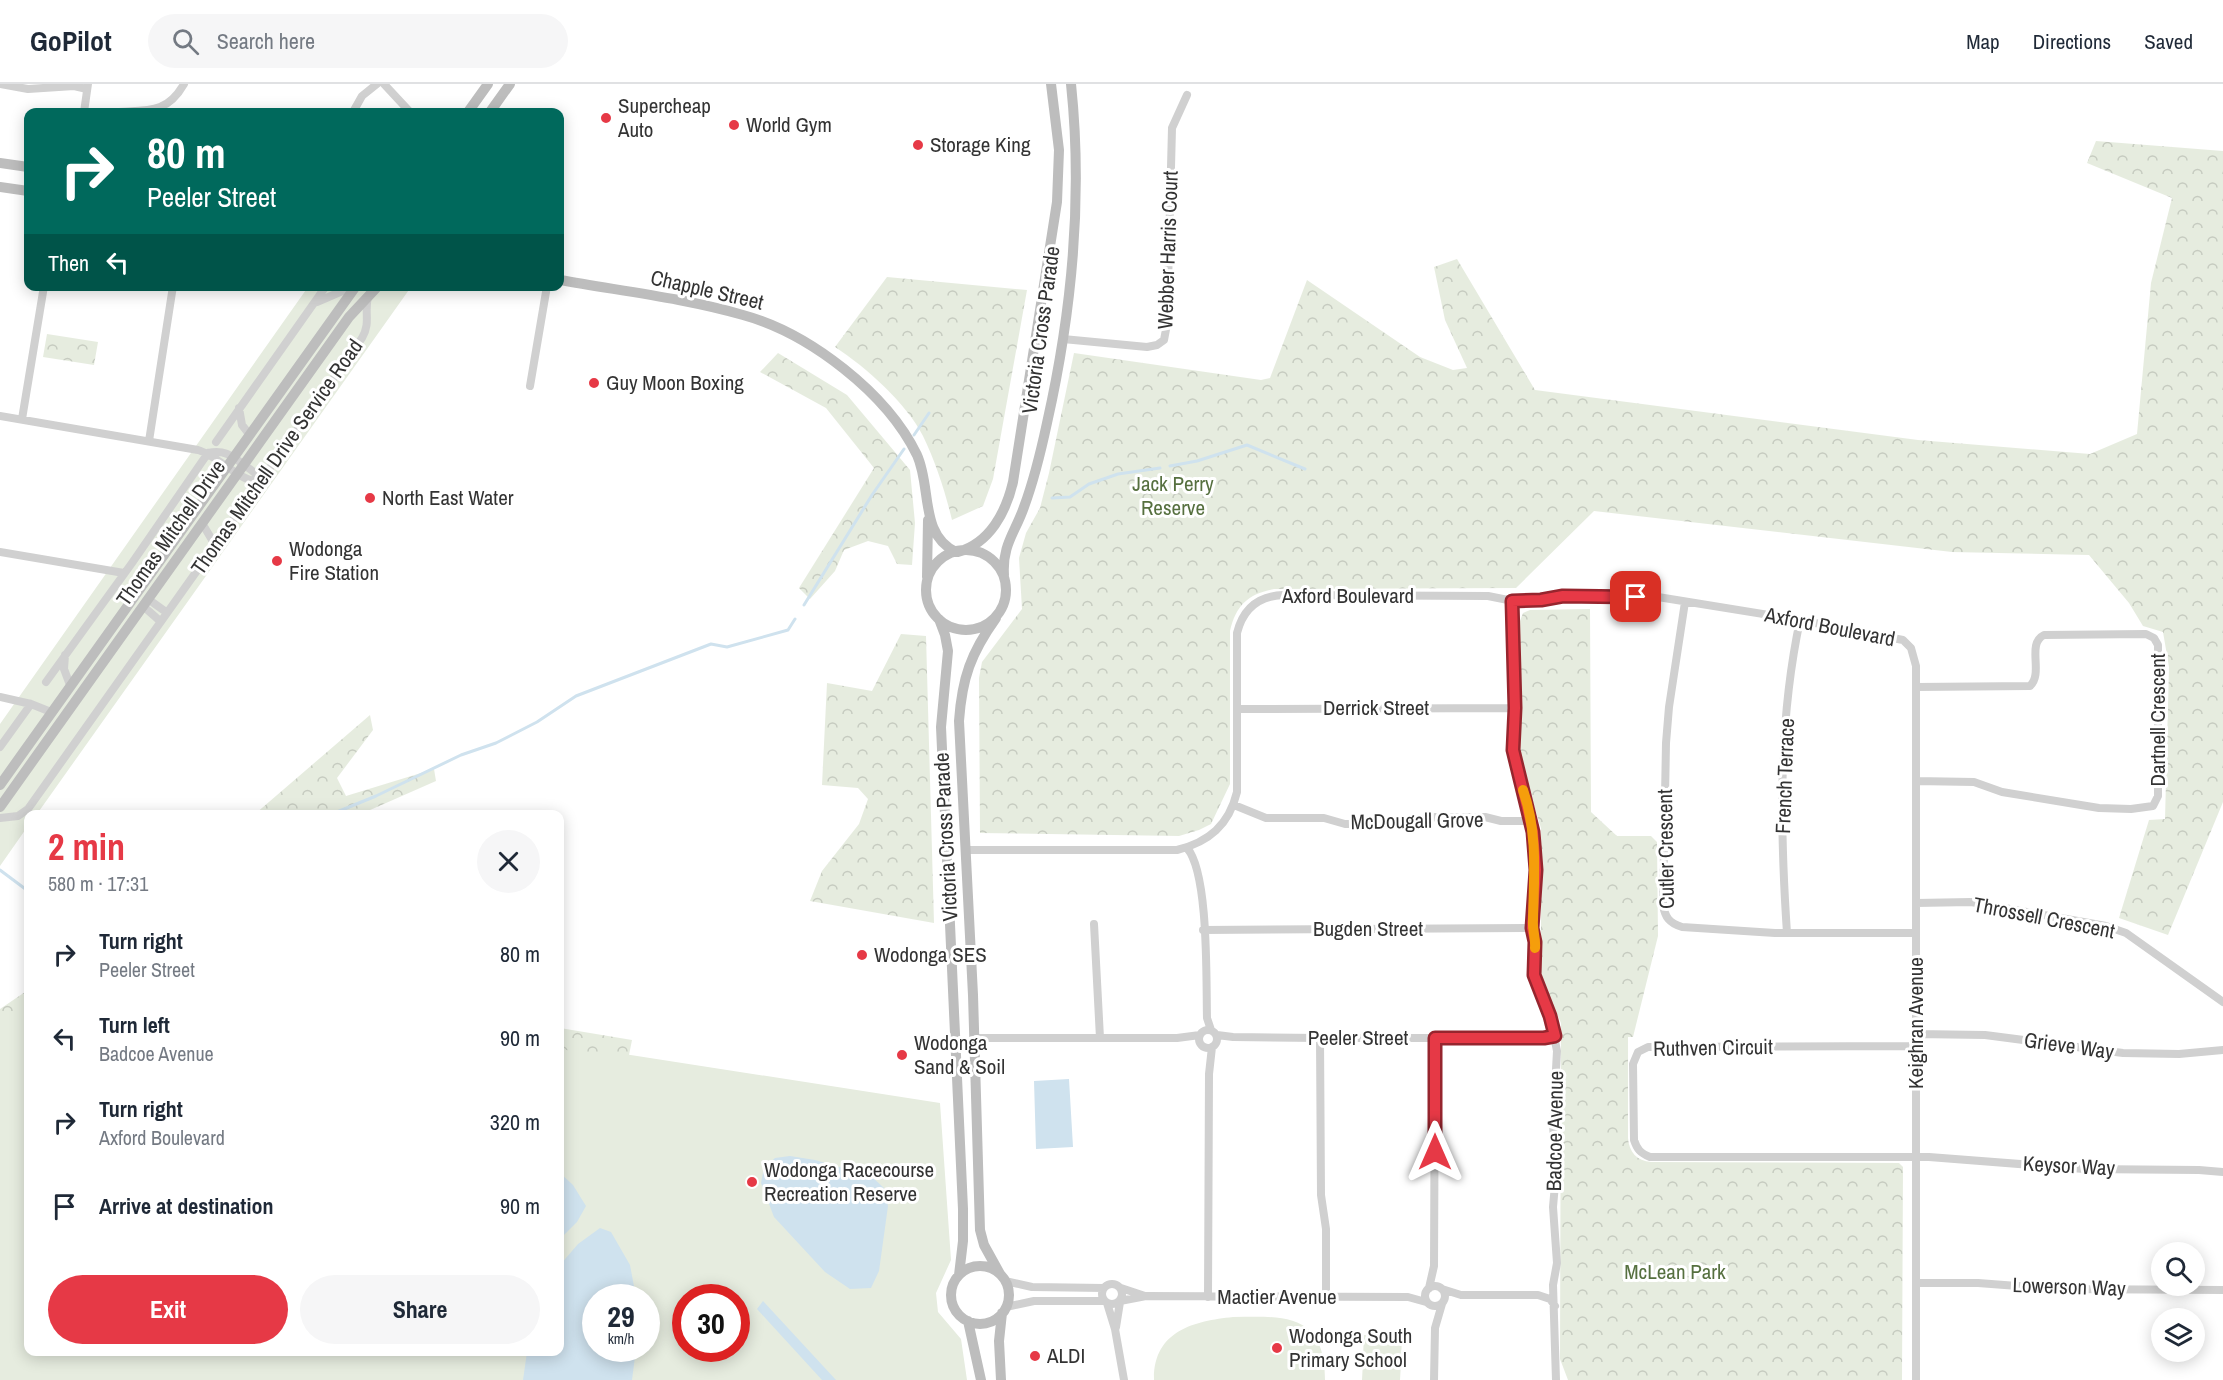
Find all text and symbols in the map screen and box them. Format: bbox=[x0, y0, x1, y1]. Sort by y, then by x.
search box bbox=[148, 14, 568, 68]
text: GoPilot bbox=[30, 22, 112, 60]
icon: search bbox=[169, 25, 202, 58]
text: Search here bbox=[217, 26, 315, 56]
text: Map bbox=[1966, 27, 2000, 56]
text: Directions bbox=[2033, 27, 2111, 56]
text: Saved bbox=[2144, 27, 2193, 56]
place label: Supercheap Auto bbox=[617, 91, 711, 144]
place label: World Gym bbox=[746, 110, 832, 139]
marker: Supercheap Auto bbox=[599, 111, 613, 125]
marker: World Gym bbox=[727, 118, 741, 132]
text: 80 m bbox=[147, 125, 226, 181]
place label: Storage King bbox=[930, 130, 1031, 159]
icon: right bbox=[48, 132, 126, 210]
marker: Storage King bbox=[911, 138, 925, 152]
street label: Webber Harris Court bbox=[1150, 170, 1185, 330]
text: Peeler Street bbox=[147, 179, 276, 215]
street label: Victoria Cross Parade bbox=[1014, 244, 1067, 416]
icon: left bbox=[101, 246, 134, 279]
text: Then bbox=[48, 248, 89, 278]
street label: Chapple Street bbox=[648, 262, 767, 317]
street label: Thomas Mitchell Drive Service Road bbox=[184, 333, 369, 580]
place label: Guy Moon Boxing bbox=[606, 368, 744, 397]
marker: Guy Moon Boxing bbox=[587, 376, 601, 390]
street label: Thomas Mitchell Drive bbox=[109, 454, 232, 612]
park label: Jack Perry Reserve bbox=[1132, 469, 1214, 522]
place label: North East Water bbox=[382, 483, 514, 512]
marker: North East Water bbox=[363, 491, 377, 505]
place label: Wodonga Fire Station bbox=[289, 534, 379, 587]
marker: Wodonga Fire Station bbox=[270, 554, 284, 568]
pin bbox=[1610, 571, 1661, 622]
icon: arrive bbox=[1619, 580, 1652, 613]
street label: Axford Boulevard bbox=[1281, 581, 1414, 610]
street label: Axford Boulevard bbox=[1762, 599, 1898, 653]
street label: Dartnell Crescent bbox=[2143, 653, 2172, 787]
street label: Derrick Street bbox=[1323, 693, 1429, 722]
street label: French Terrace bbox=[1768, 718, 1801, 834]
street label: Victoria Cross Parade bbox=[927, 752, 964, 922]
street label: Cutler Crescent bbox=[1650, 789, 1681, 909]
street label: McDougall Grove bbox=[1350, 805, 1484, 836]
text: 2 min bbox=[48, 823, 125, 871]
button: close bbox=[477, 830, 540, 893]
text: 580 m · 17:31 bbox=[48, 870, 148, 897]
street label: Throssell Crescent bbox=[1971, 890, 2118, 945]
street label: Bugden Street bbox=[1313, 914, 1423, 943]
text: Turn right bbox=[99, 926, 183, 956]
icon: right bbox=[48, 938, 81, 971]
text: 80 m bbox=[500, 939, 540, 969]
place label: Wodonga SES bbox=[874, 940, 987, 969]
marker: Wodonga SES bbox=[855, 948, 869, 962]
text: Peeler Street bbox=[99, 956, 195, 983]
street label: Keighran Avenue bbox=[1901, 957, 1930, 1089]
text: Turn left bbox=[99, 1010, 170, 1040]
icon: left bbox=[48, 1022, 81, 1055]
text: 90 m bbox=[500, 1023, 540, 1053]
street label: Peeler Street bbox=[1308, 1023, 1408, 1052]
street label: Grieve Way bbox=[2022, 1025, 2116, 1066]
place label: Wodonga Sand & Soil bbox=[914, 1028, 1005, 1081]
street label: Ruthven Circuit bbox=[1653, 1032, 1773, 1063]
text: Badcoe Avenue bbox=[99, 1040, 214, 1067]
marker: Wodonga Sand & Soil bbox=[895, 1048, 909, 1062]
street label: Badcoe Avenue bbox=[1539, 1071, 1570, 1191]
text: Turn right bbox=[99, 1094, 183, 1124]
icon: right bbox=[48, 1106, 81, 1139]
text: 320 m bbox=[490, 1107, 540, 1137]
position arrow bbox=[1403, 1120, 1467, 1184]
text: Axford Boulevard bbox=[99, 1124, 225, 1151]
street label: Keysor Way bbox=[2022, 1149, 2116, 1182]
place label: Wodonga Racecourse Recreation Reserve bbox=[764, 1155, 934, 1208]
marker: Wodonga Racecourse Recreation Reserve bbox=[745, 1175, 759, 1189]
icon: arrive bbox=[48, 1190, 81, 1223]
text: Arrive at destination bbox=[99, 1191, 273, 1221]
text: 90 m bbox=[500, 1191, 540, 1221]
map controls bbox=[2151, 1242, 2205, 1362]
button: search bbox=[2151, 1242, 2205, 1296]
park label: McLean Park bbox=[1624, 1257, 1726, 1286]
street label: Lowerson Way bbox=[2012, 1270, 2126, 1303]
button: Exit bbox=[48, 1275, 288, 1344]
button: Share bbox=[300, 1275, 540, 1344]
street label: Mactier Avenue bbox=[1217, 1282, 1337, 1311]
speed limit sign: 30 bbox=[672, 1284, 750, 1362]
text: 29 bbox=[607, 1296, 635, 1336]
button: layers bbox=[2151, 1308, 2205, 1362]
place label: Wodonga South Primary School bbox=[1289, 1321, 1412, 1374]
text: km/h bbox=[608, 1328, 634, 1349]
place label: ALDI bbox=[1046, 1341, 1085, 1370]
marker: Wodonga South Primary School bbox=[1270, 1341, 1284, 1355]
marker: ALDI bbox=[1028, 1349, 1042, 1363]

